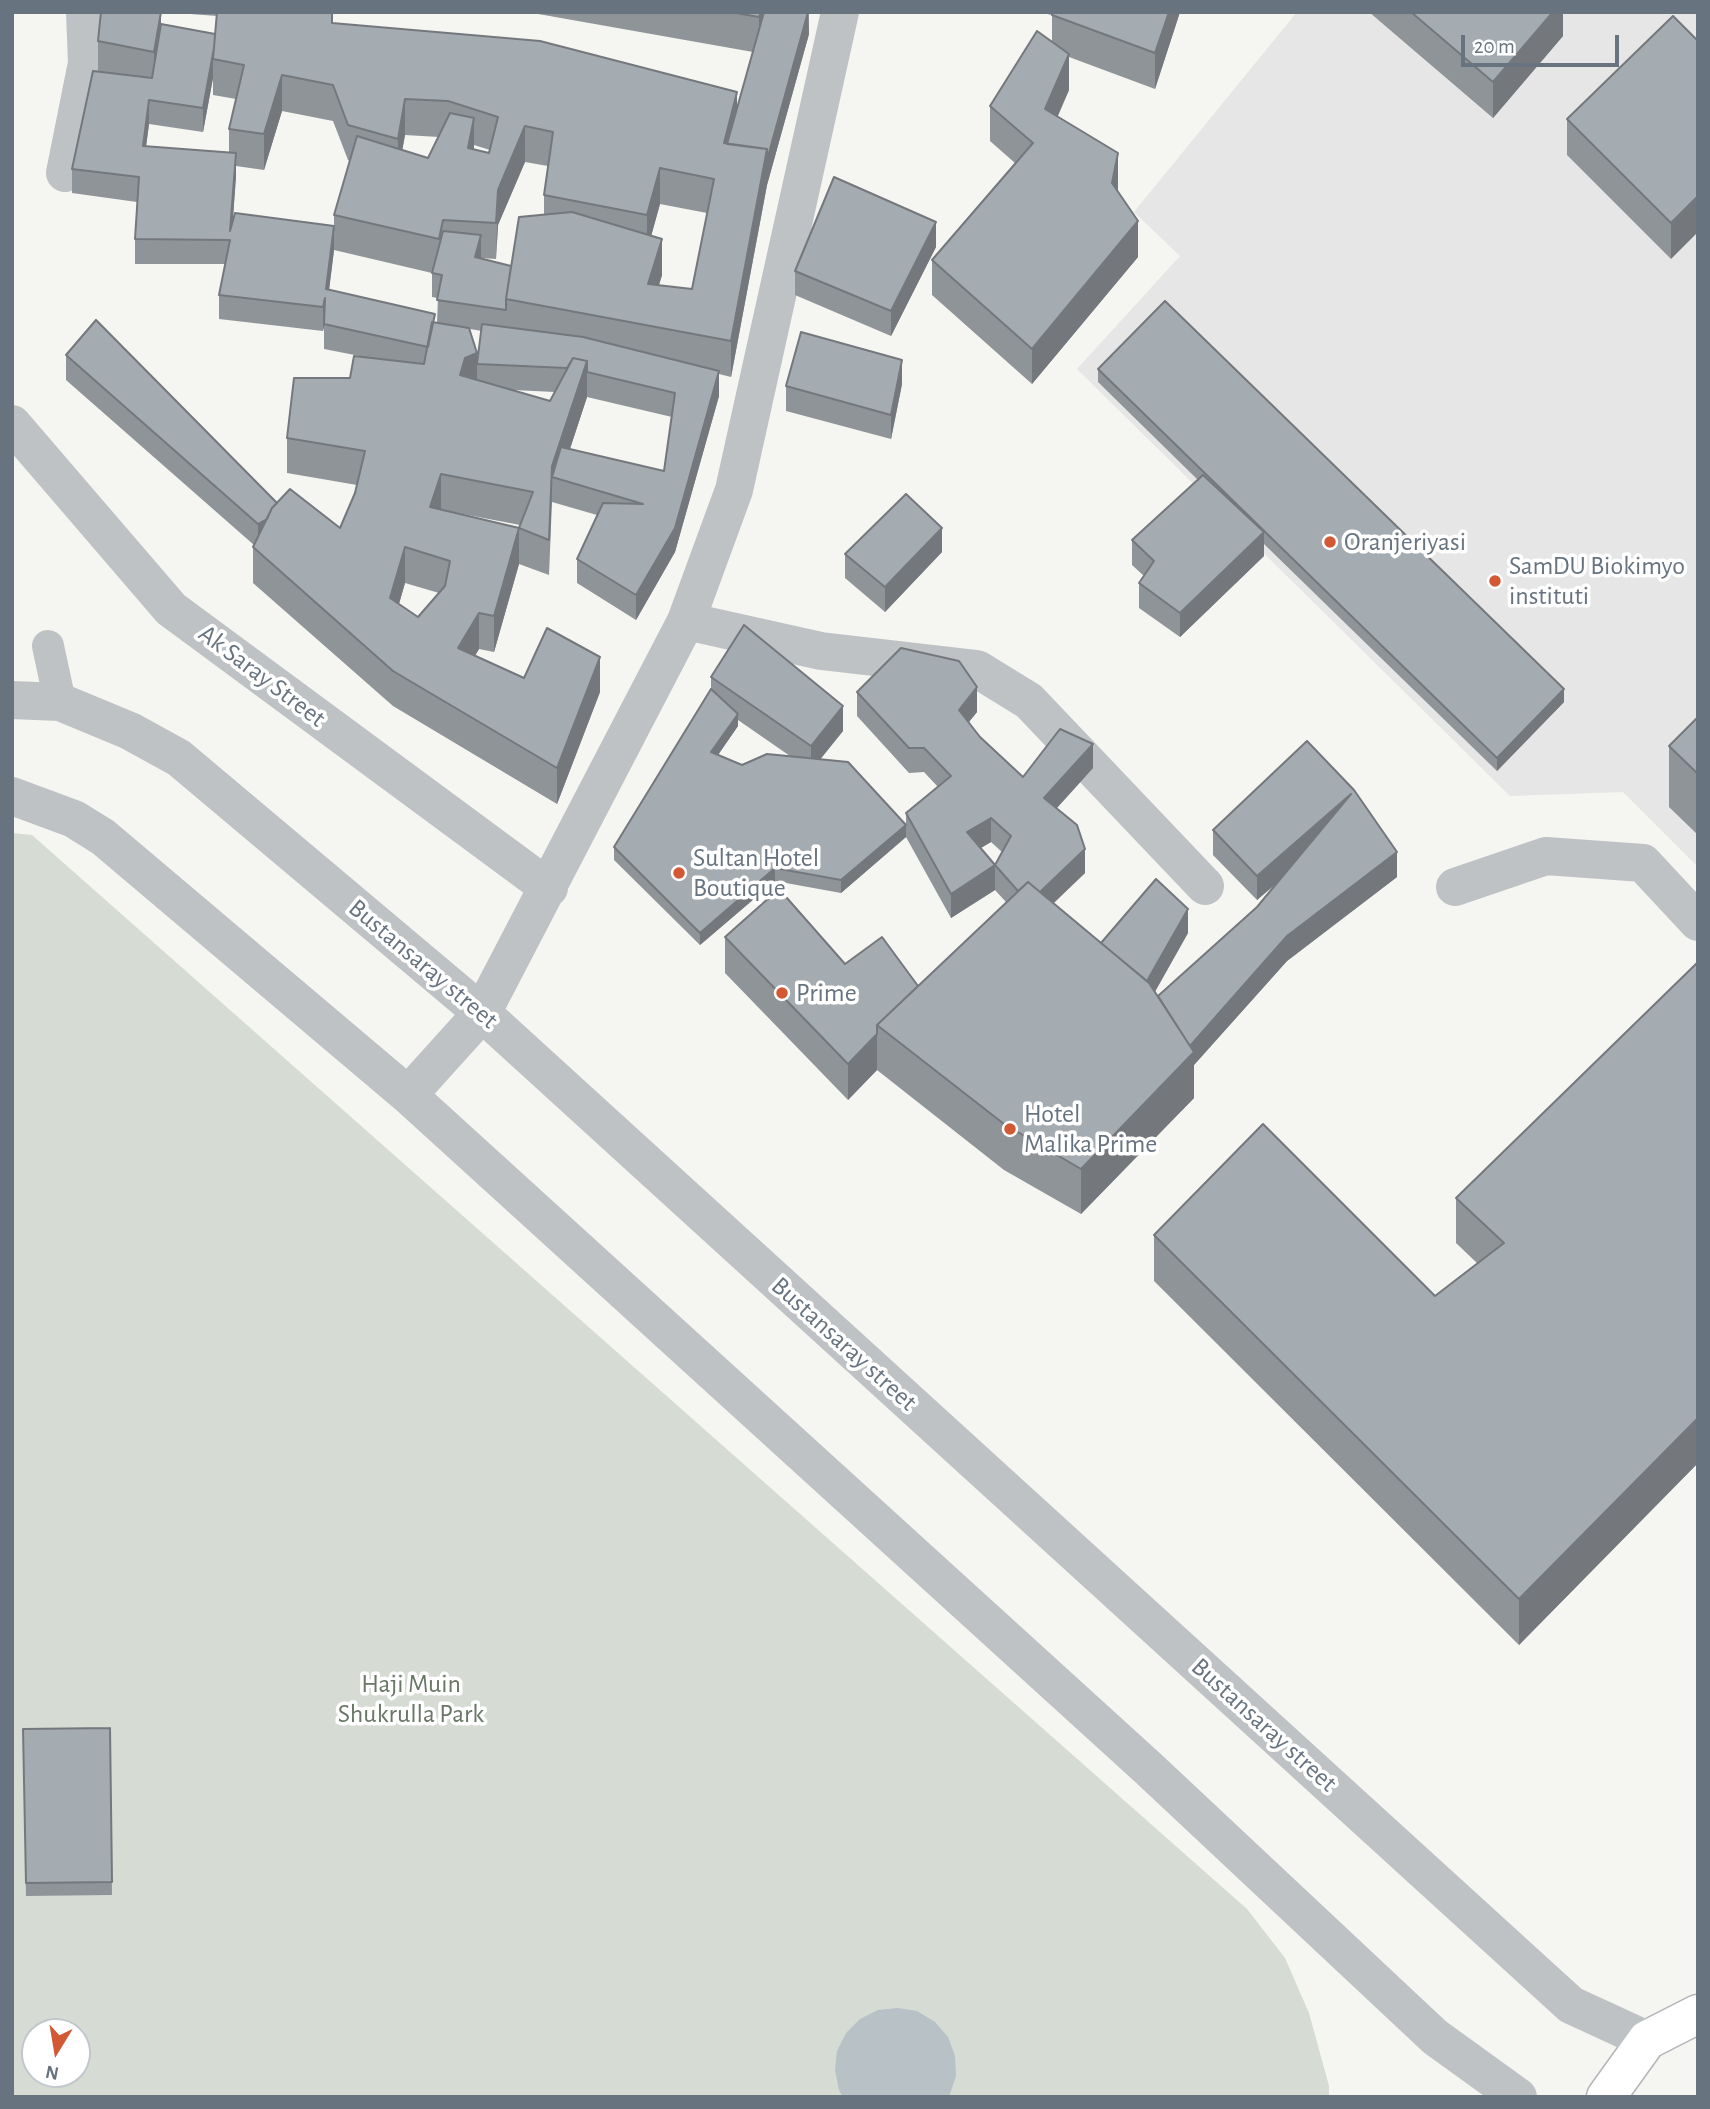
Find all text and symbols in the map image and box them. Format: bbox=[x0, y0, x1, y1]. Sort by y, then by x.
scale bar bbox=[1465, 21, 1622, 65]
text: 20 m bbox=[1474, 36, 1515, 57]
place label: Oranjeriyasi bbox=[1344, 526, 1466, 558]
marker: Oranjeriyasi bbox=[1322, 534, 1338, 550]
place label: SamDU Biokimyo instituti bbox=[1509, 550, 1685, 612]
marker: SamDU Biokimyo instituti bbox=[1487, 573, 1503, 589]
street label: Ak Saray Street bbox=[192, 618, 332, 734]
place label: Sultan Hotel Boutique bbox=[693, 842, 819, 903]
marker: Sultan Hotel Boutique bbox=[671, 865, 687, 881]
street label: Bustansaray street bbox=[342, 892, 504, 1036]
place label: Prime bbox=[796, 977, 857, 1009]
marker: Prime bbox=[774, 985, 790, 1001]
place label: Hotel Malika Prime bbox=[1024, 1098, 1157, 1160]
marker: Hotel Malika Prime bbox=[1002, 1121, 1018, 1137]
street label: Bustansaray street bbox=[765, 1270, 923, 1418]
street label: Bustansaray street bbox=[1185, 1651, 1343, 1799]
park label: Haji Muin Shukrulla Park bbox=[338, 1668, 484, 1730]
north arrow bbox=[21, 2018, 91, 2088]
text: N bbox=[44, 2062, 61, 2083]

